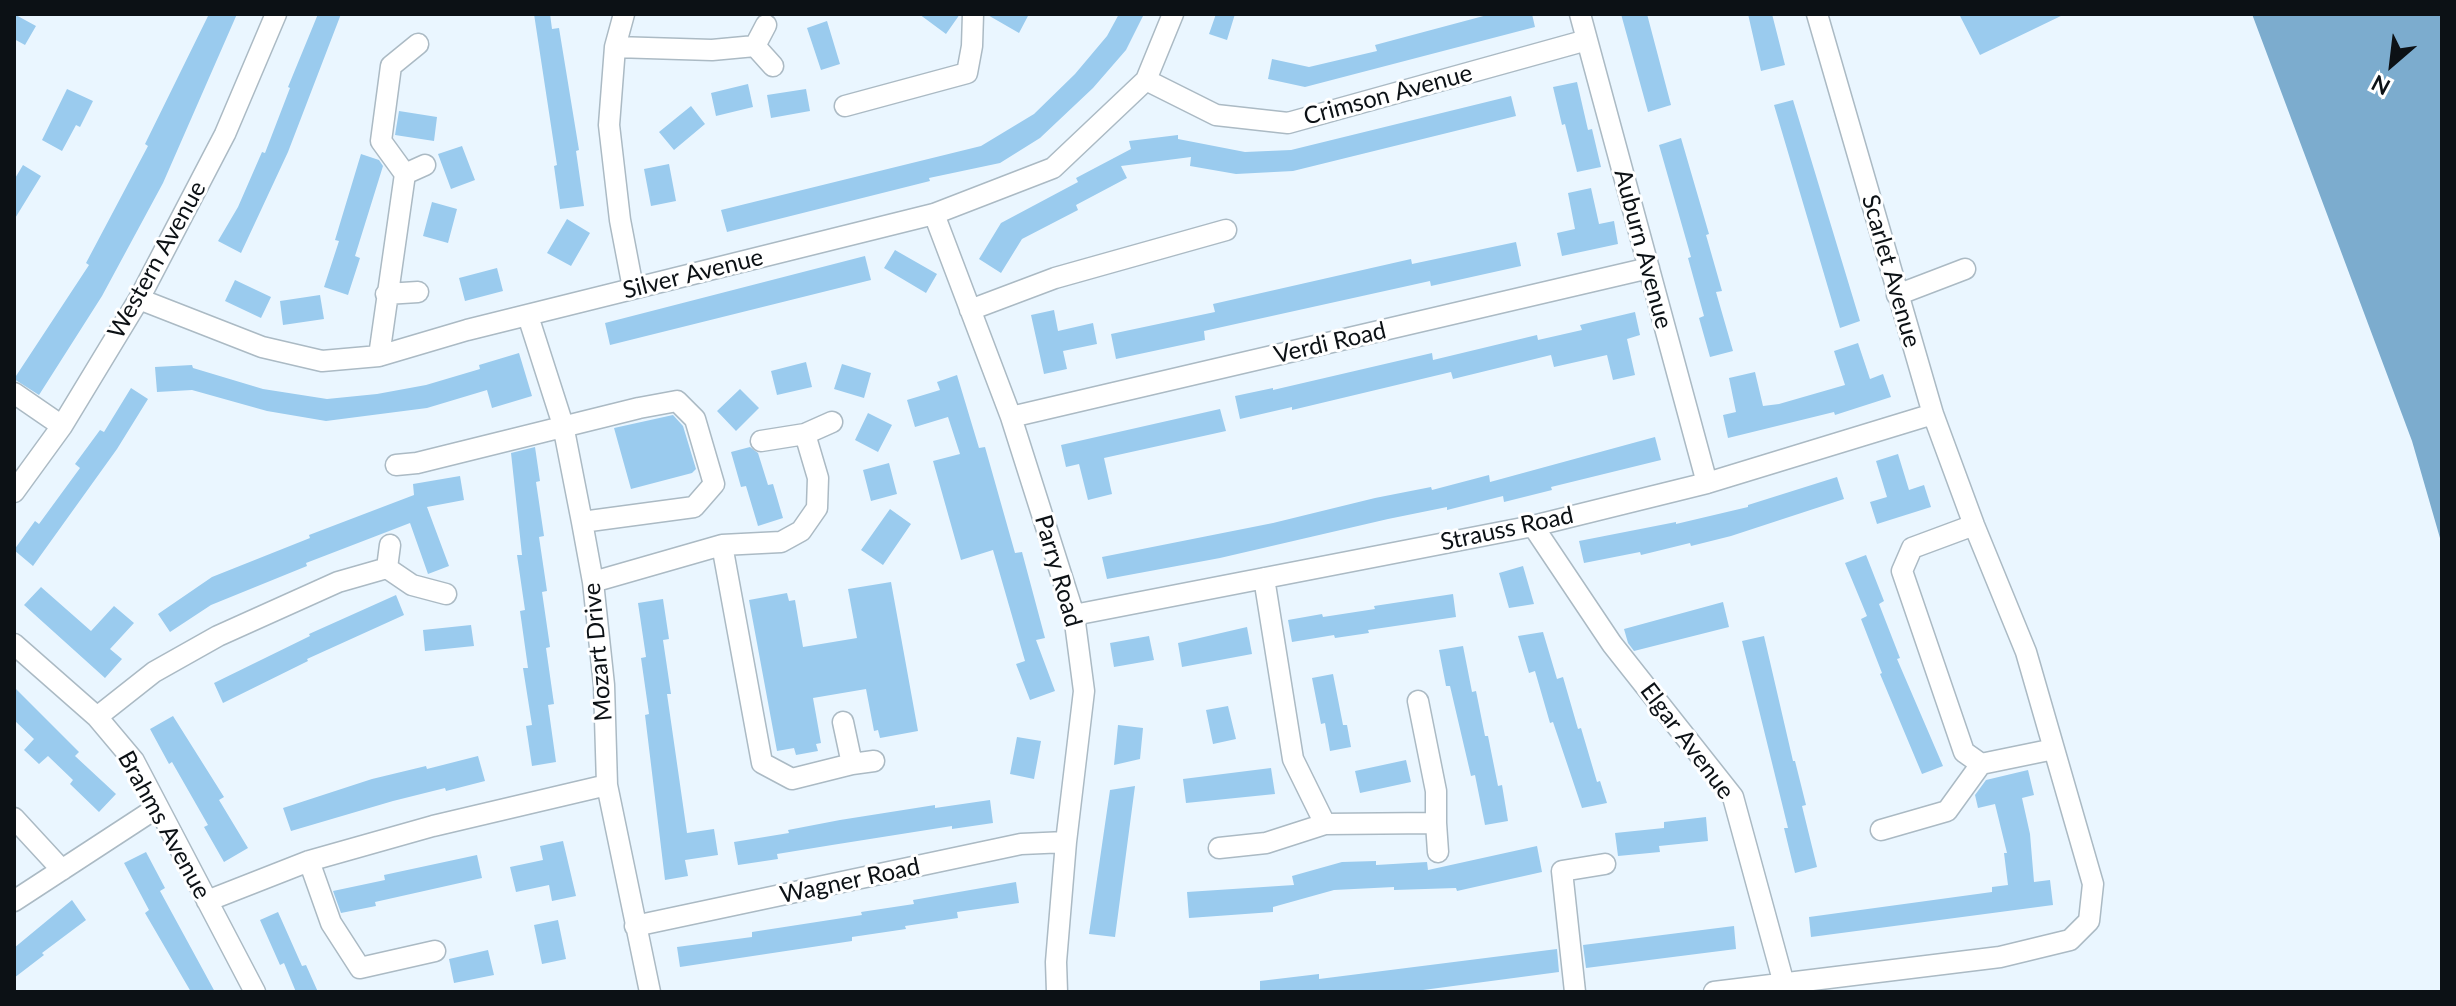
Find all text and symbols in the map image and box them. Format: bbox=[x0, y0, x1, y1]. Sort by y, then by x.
north arrow bbox=[2352, 24, 2432, 104]
street label: Crimson Avenue bbox=[1301, 59, 1475, 131]
text: N bbox=[2367, 70, 2394, 102]
street label: Auburn Avenue bbox=[1608, 166, 1678, 332]
street label: Western Avenue bbox=[102, 176, 212, 344]
street label: Scarlet Avenue bbox=[1855, 191, 1927, 351]
street label: Silver Avenue bbox=[620, 243, 766, 305]
street label: Verdi Road bbox=[1271, 316, 1389, 370]
street label: Strauss Road bbox=[1438, 501, 1576, 557]
street label: Parry Road bbox=[1028, 512, 1088, 630]
street label: Mozart Drive bbox=[578, 582, 618, 722]
street label: Elgar Avenue bbox=[1634, 677, 1740, 805]
street label: Brahms Avenue bbox=[111, 746, 217, 904]
street label: Wagner Road bbox=[778, 852, 922, 910]

